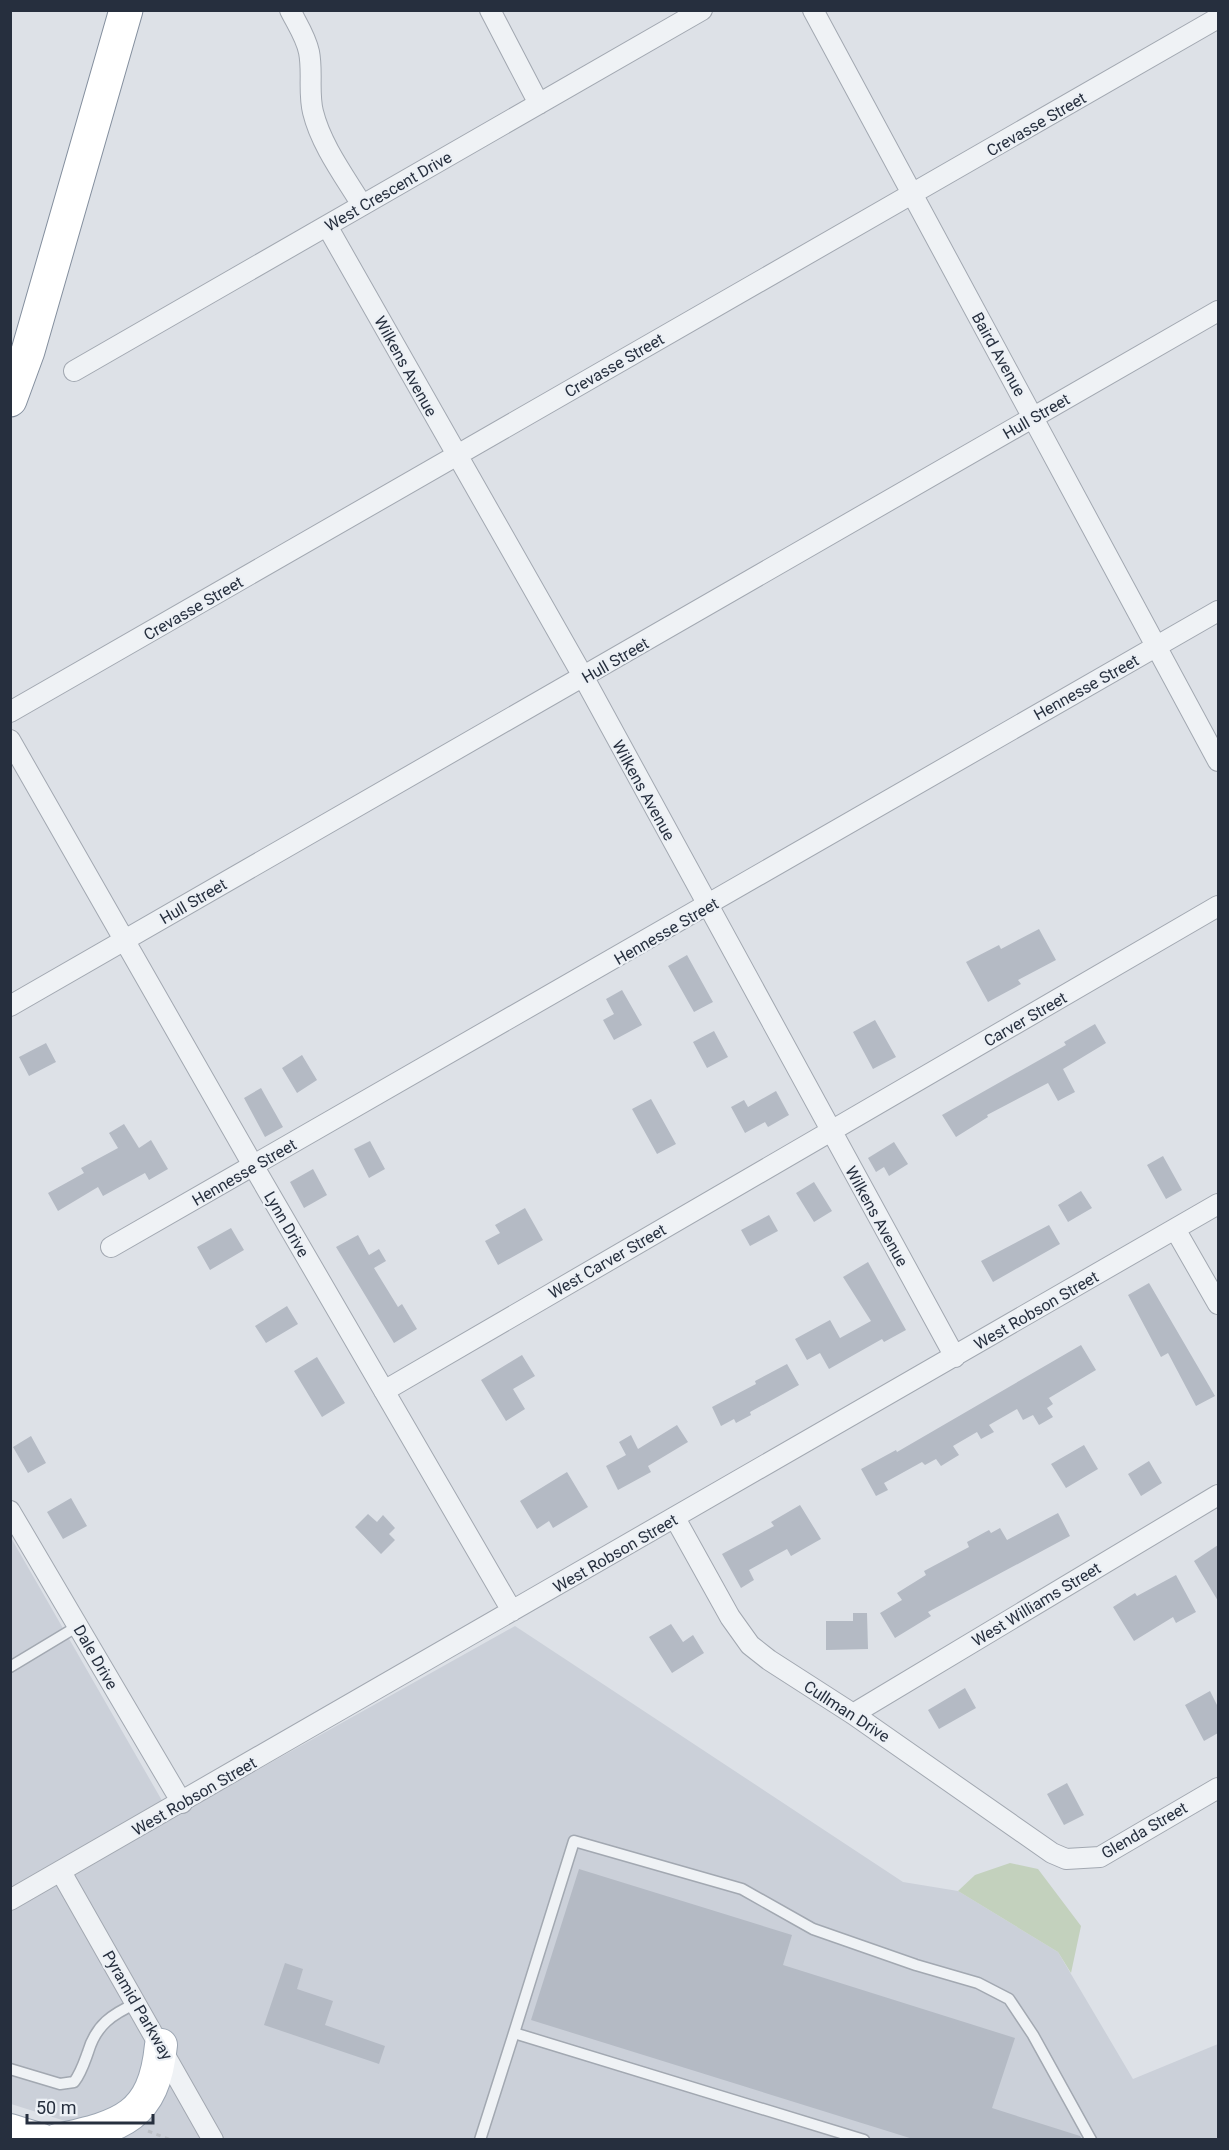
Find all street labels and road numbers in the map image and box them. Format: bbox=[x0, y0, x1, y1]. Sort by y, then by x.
street label: Crevasse Street bbox=[983, 88, 1089, 161]
street label: West Crescent Drive bbox=[322, 147, 455, 235]
street label: Baird Avenue bbox=[968, 309, 1029, 400]
street label: Wilkens Avenue bbox=[370, 313, 441, 420]
street label: Crevasse Street bbox=[561, 329, 667, 402]
street label: Hull Street bbox=[999, 390, 1073, 443]
street label: Crevasse Street bbox=[140, 572, 246, 645]
street label: Hull Street bbox=[578, 634, 652, 687]
street label: Hennesse Street bbox=[1030, 651, 1142, 724]
street label: Wilkens Avenue bbox=[608, 737, 679, 844]
street label: Hull Street bbox=[156, 875, 230, 928]
street label: Hennesse Street bbox=[611, 894, 722, 969]
street label: Carver Street bbox=[980, 988, 1070, 1051]
street label: Hennesse Street bbox=[189, 1135, 300, 1210]
street label: Wilkens Avenue bbox=[841, 1163, 912, 1270]
street label: Lynn Drive bbox=[260, 1188, 313, 1260]
street label: West Carver Street bbox=[545, 1220, 669, 1303]
street label: West Robson Street bbox=[971, 1267, 1102, 1354]
street label: West Robson Street bbox=[550, 1510, 681, 1597]
street label: West Williams Street bbox=[968, 1558, 1104, 1650]
street label: Dale Drive bbox=[69, 1622, 122, 1693]
street label: Cullman Drive bbox=[800, 1677, 893, 1746]
street label: West Robson Street bbox=[129, 1753, 260, 1840]
street label: Glenda Street bbox=[1098, 1798, 1191, 1863]
street label: Pyramid Parkway bbox=[99, 1947, 177, 2064]

